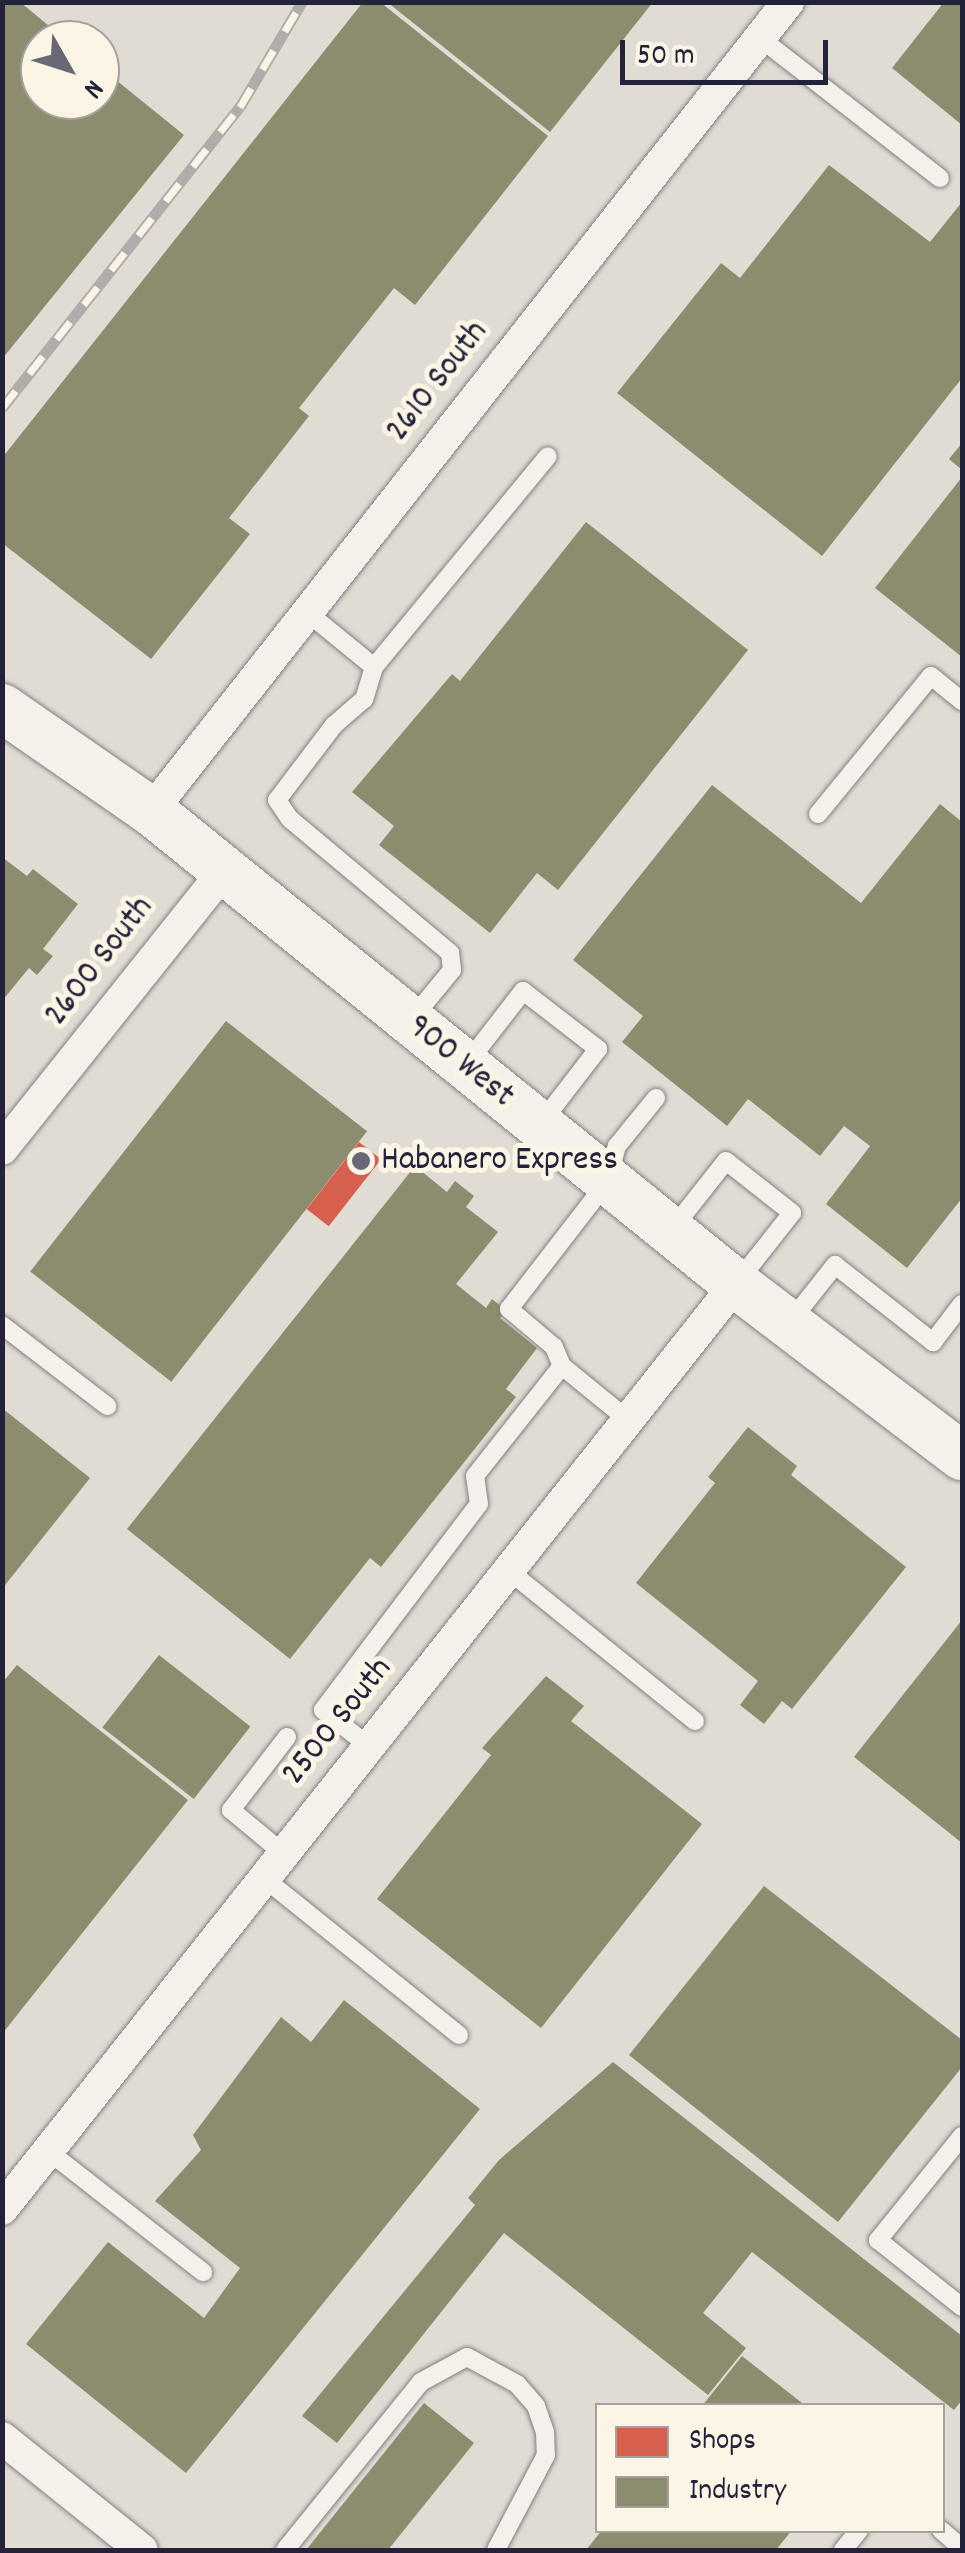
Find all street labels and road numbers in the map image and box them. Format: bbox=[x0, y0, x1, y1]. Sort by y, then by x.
street label: 2610 South bbox=[378, 313, 498, 451]
street label: 2600 South bbox=[36, 889, 164, 1035]
street label: 900 West bbox=[398, 1006, 522, 1118]
street label: 2500 South bbox=[274, 1649, 402, 1795]

